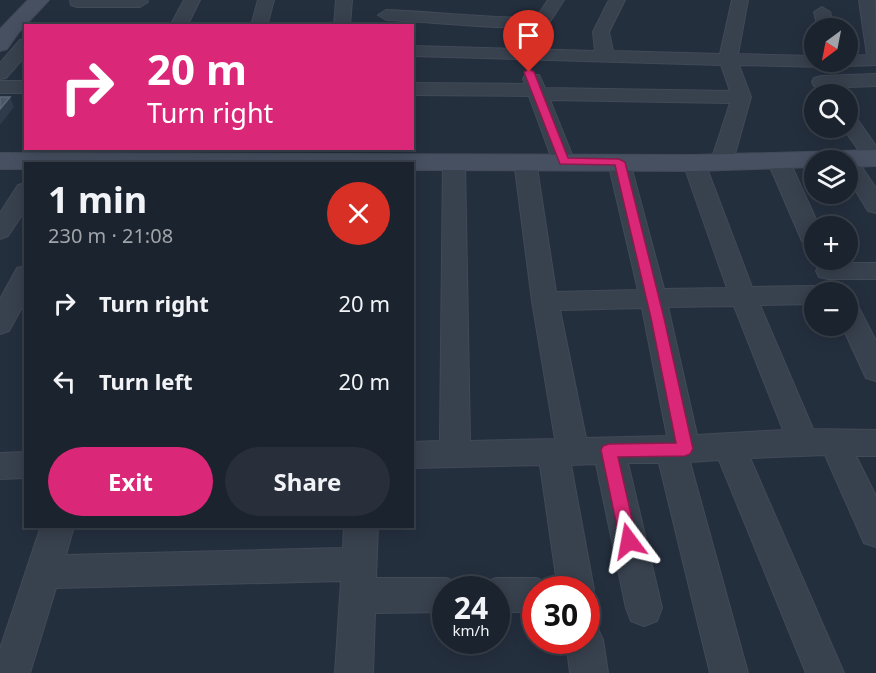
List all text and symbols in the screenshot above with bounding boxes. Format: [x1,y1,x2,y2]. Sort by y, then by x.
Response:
pin [503,10,554,72]
north arrow [804,18,858,72]
map controls [804,18,858,336]
icon: arrive [512,19,545,52]
text: 20 m [147,40,247,97]
icon: right [48,48,126,126]
button: search [804,84,858,138]
text: Turn right [147,94,273,131]
button: layers [804,150,858,204]
text: 1 min [48,175,147,224]
button: close [327,182,390,245]
button: + [804,216,858,270]
text: 230 m · 21:08 [48,222,173,249]
button: − [804,282,858,336]
icon: right [48,287,81,320]
text: Turn right [99,288,209,318]
text: 20 m [339,288,390,318]
icon: left [48,365,81,398]
text: Turn left [99,366,193,396]
text: 20 m [339,366,390,396]
button: Exit [48,447,213,516]
button: Share [225,447,390,516]
position arrow [597,509,661,573]
speed limit sign: 30 [522,576,600,654]
text: 24 [454,587,488,628]
text: km/h [453,620,489,640]

